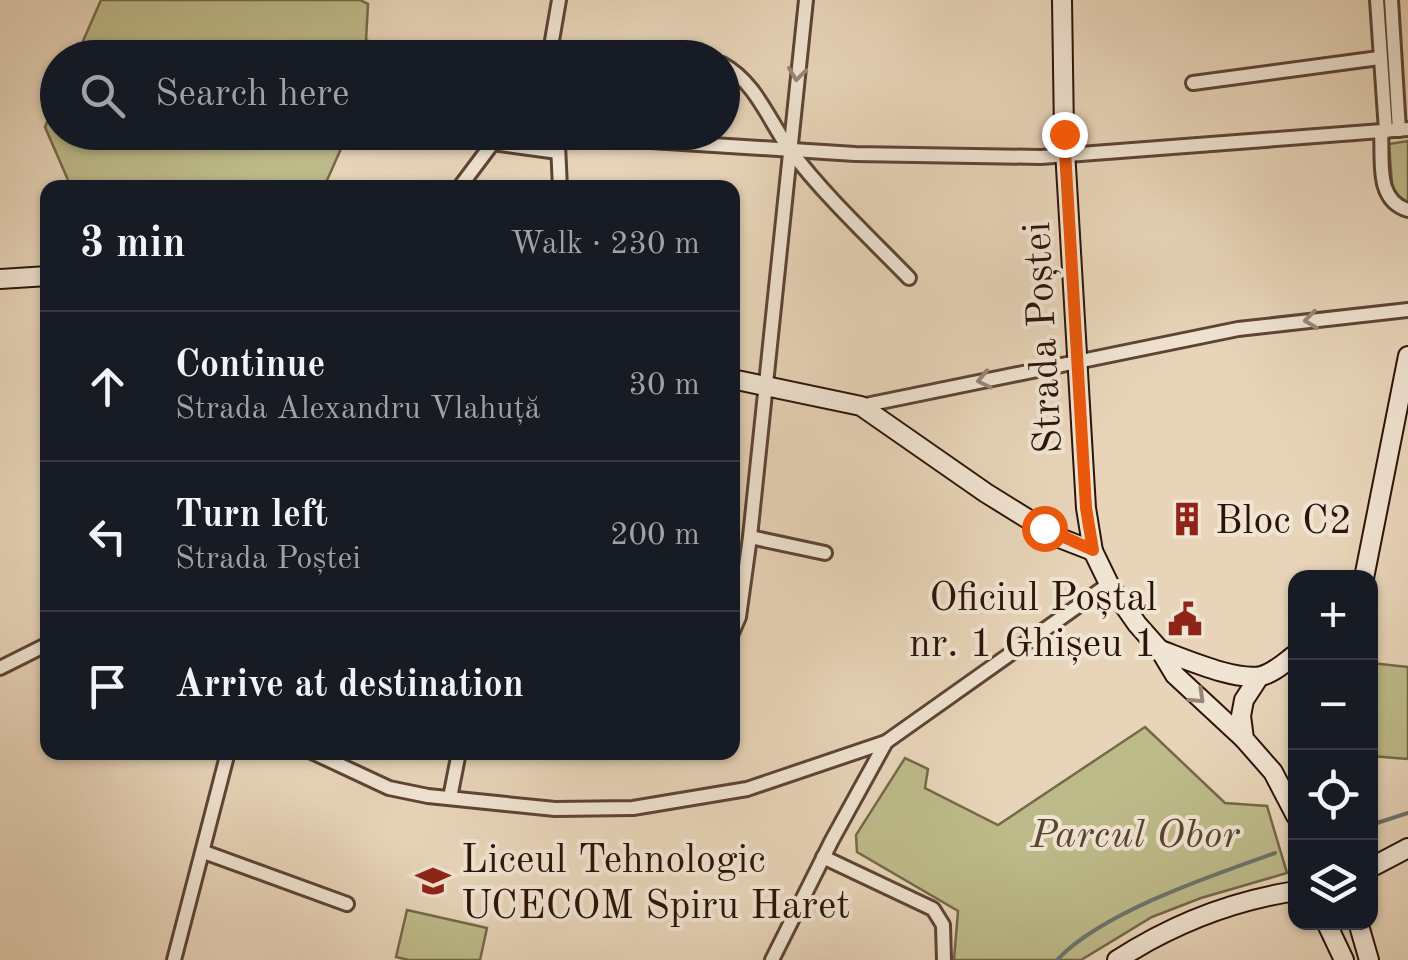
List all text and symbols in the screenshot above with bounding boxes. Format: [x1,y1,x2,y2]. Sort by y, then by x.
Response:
search box [40,40,740,150]
one-way arrow [787,66,808,82]
icon: search [75,68,130,123]
text: Search here [155,76,350,114]
route end [1042,112,1088,158]
street label: Strada Poștei [1019,221,1071,455]
text: 3 min [80,224,186,266]
text: Walk · 230 m [510,229,700,261]
one-way arrow [1303,309,1319,330]
text: Continue [175,347,325,385]
icon: ahead [80,359,135,414]
one-way arrow [976,368,993,389]
text: 30 m [629,370,700,402]
text: Strada Alexandru Vlahuță [175,394,541,426]
text: Turn left [175,497,328,535]
building icon: Bloc C2 [1168,500,1206,538]
place label: Bloc C2 [1215,503,1352,543]
route start [1022,506,1068,552]
icon: left [80,509,135,564]
text: 200 m [610,520,700,552]
text: Strada Poștei [175,544,361,576]
map controls [1288,570,1378,930]
button: + [1288,570,1378,660]
place label: Oficiul Poștal nr. 1 Ghișeu 1 [909,580,1157,666]
public building icon: Oficiul Poștal nr. 1 Ghișeu 1 [1166,600,1204,638]
icon: arrive [80,659,135,714]
button: − [1288,660,1378,750]
text: Arrive at destination [175,667,524,705]
one-way arrow [1186,685,1205,703]
button: locate [1288,750,1378,840]
park label: Parcul Obor [1030,817,1240,857]
button: layers [1288,840,1378,930]
place label: Liceul Tehnologic UCECOM Spiru Haret [461,842,850,928]
school or university icon: Liceul Tehnologic UCECOM Spiru Haret [414,862,452,900]

